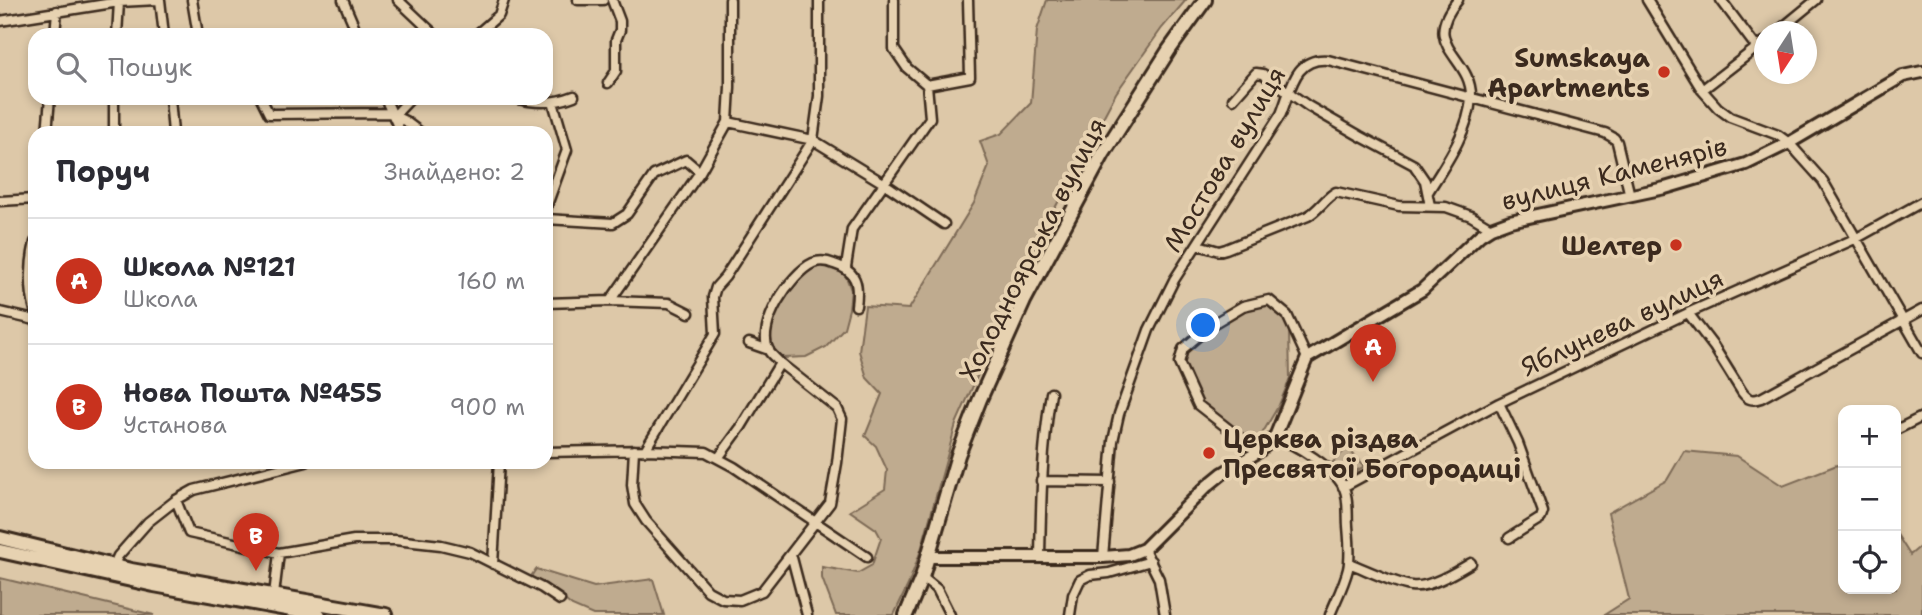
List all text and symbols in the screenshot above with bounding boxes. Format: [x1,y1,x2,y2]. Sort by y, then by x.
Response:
north arrow [1754,21,1817,84]
search box [28,28,553,105]
place label: Sumskaya Apartments [1487,40,1650,105]
icon: search [52,48,90,86]
text: Пошук [108,49,192,84]
street label: Мостова вулиця [1155,60,1293,258]
marker: Sumskaya Apartments [1656,64,1672,80]
street label: Холодноярська вулиця [950,111,1114,387]
street label: вулиця Каменярів [1498,128,1730,218]
text: Поруч [56,151,150,192]
text: Знайдено: 2 [384,157,525,187]
place label: Шелтер [1561,228,1662,263]
marker: Шелтер [1668,237,1684,253]
text: Школа №121 [123,249,296,284]
street label: Яблунева вулиця [1515,260,1729,384]
text: A [70,266,88,296]
text: 160 m [457,266,525,296]
text: Школа [123,284,198,314]
your location [1186,308,1220,342]
pin: A [1350,324,1396,382]
text: Нова Пошта №455 [123,375,382,410]
text: B [72,392,86,422]
text: 900 m [450,392,525,422]
map controls [1838,405,1901,594]
button: + [1838,405,1901,468]
text: Установа [123,410,227,440]
place label: Церква різдва Пресвятої Богородиці [1223,421,1521,486]
marker: Церква різдва Пресвятої Богородиці [1201,445,1217,461]
button: − [1838,468,1901,531]
pin: B [233,513,279,571]
button: locate [1838,531,1901,594]

